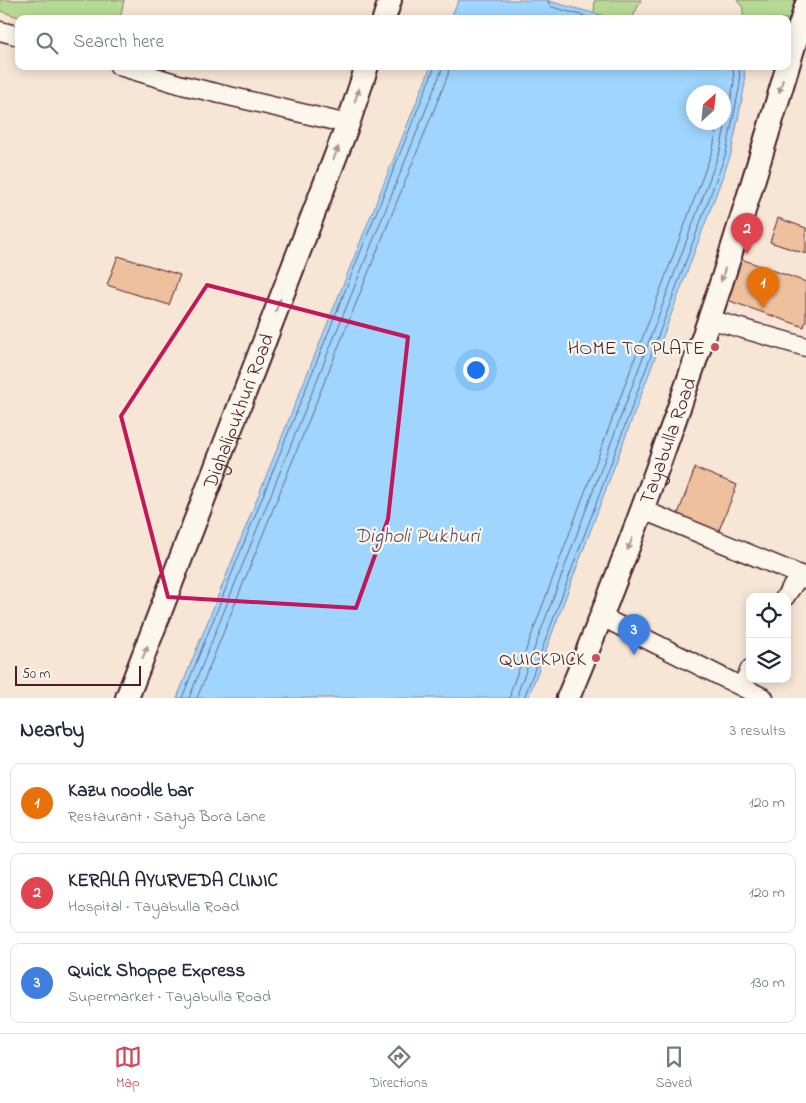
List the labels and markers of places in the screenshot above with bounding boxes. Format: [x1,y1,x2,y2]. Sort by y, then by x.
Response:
pin: 2 [731,213,763,254]
pin: 1 [747,267,779,308]
place label: HOME TO PLATE [568,335,705,364]
marker: HOME TO PLATE [709,341,721,353]
pin: 3 [618,614,650,655]
place label: QUICKPICK [499,646,586,675]
marker: QUICKPICK [590,652,602,664]

